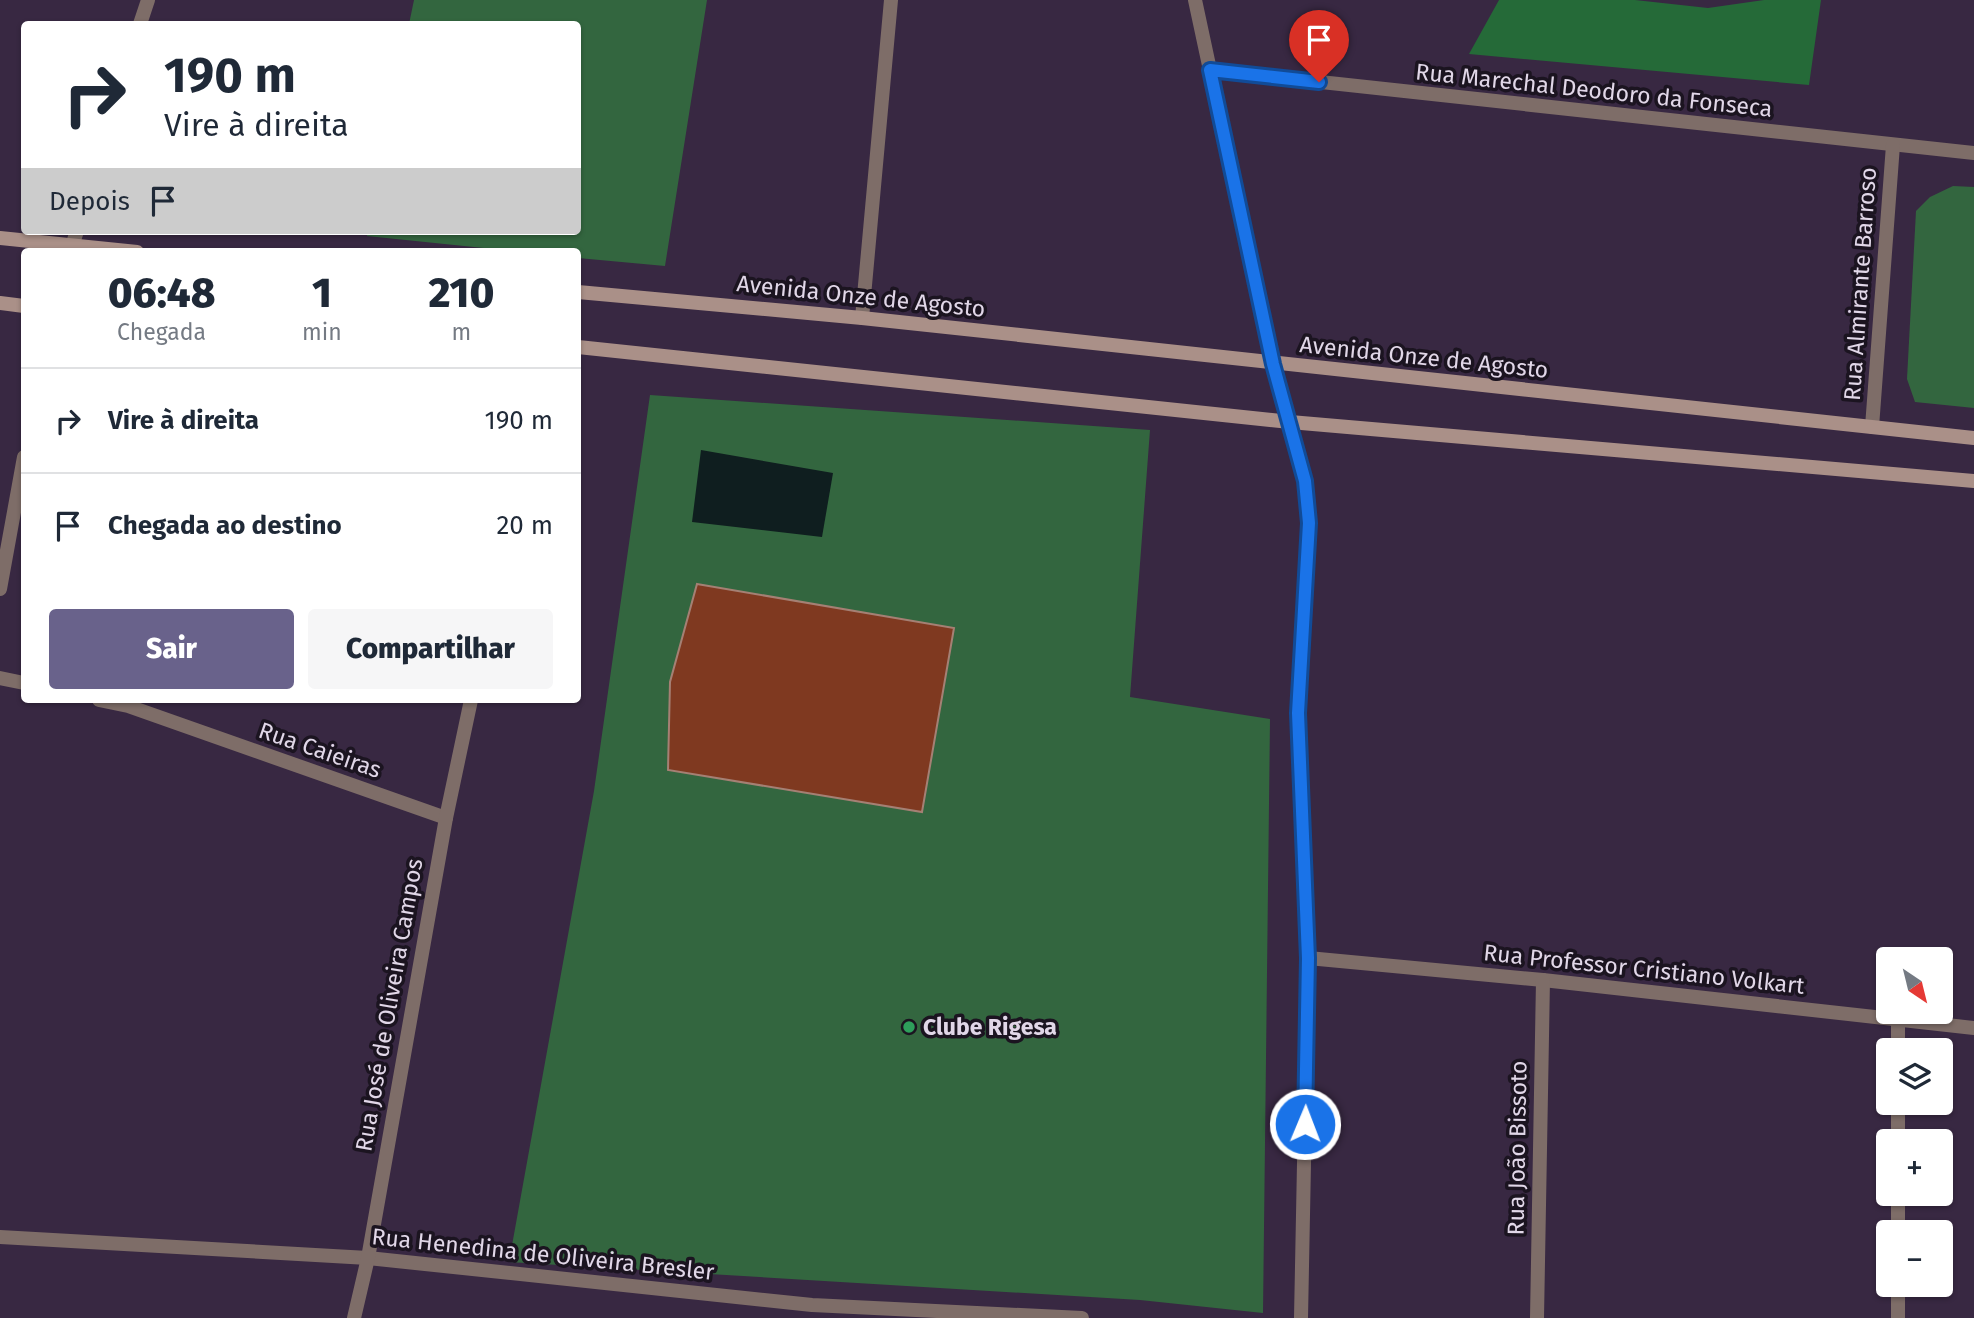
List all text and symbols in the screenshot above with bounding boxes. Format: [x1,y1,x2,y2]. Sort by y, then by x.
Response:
pin [1289,10,1349,82]
icon: arrive [1300,21,1338,59]
text: 190 m [164,46,296,105]
icon: right [49,49,140,140]
street label: Rua Marechal Deodoro da Fonseca [1414,57,1774,123]
text: Vire à direita [164,106,349,144]
street label: Rua Almirante Barroso [1838,166,1882,402]
icon: arrive [144,182,182,220]
text: Depois [49,186,130,217]
text: 06:48 [108,268,215,318]
text: 1 [312,268,332,318]
text: 210 [428,268,494,318]
street label: Avenida Onze de Agosto [735,269,987,323]
text: Chegada [117,318,206,346]
text: min [302,318,342,346]
text: m [452,318,471,346]
street label: Avenida Onze de Agosto [1298,330,1550,384]
icon: right [49,402,87,440]
text: Vire à direita [108,405,259,436]
text: 190 m [484,405,553,436]
icon: arrive [49,507,87,545]
text: Chegada ao destino [108,510,342,541]
text: 20 m [496,510,553,541]
button: Sair [49,609,294,689]
button: Compartilhar [308,609,553,689]
street label: Rua Caieiras [255,716,385,784]
street label: Rua José de Oliveira Campos [349,856,429,1154]
street label: Rua Professor Cristiano Volkart [1482,938,1807,1000]
north arrow [1876,947,1953,1024]
map controls [1876,947,1953,1297]
place label: Clube Rigesa [923,1013,1057,1041]
marker: Clube Rigesa [901,1019,917,1035]
button: layers [1876,1038,1953,1115]
street label: Rua João Bissoto [1501,1060,1533,1236]
position arrow [1268,1087,1342,1161]
button: + [1876,1129,1953,1206]
button: − [1876,1220,1953,1297]
street label: Rua Henedina de Oliveira Bresler [370,1222,716,1286]

